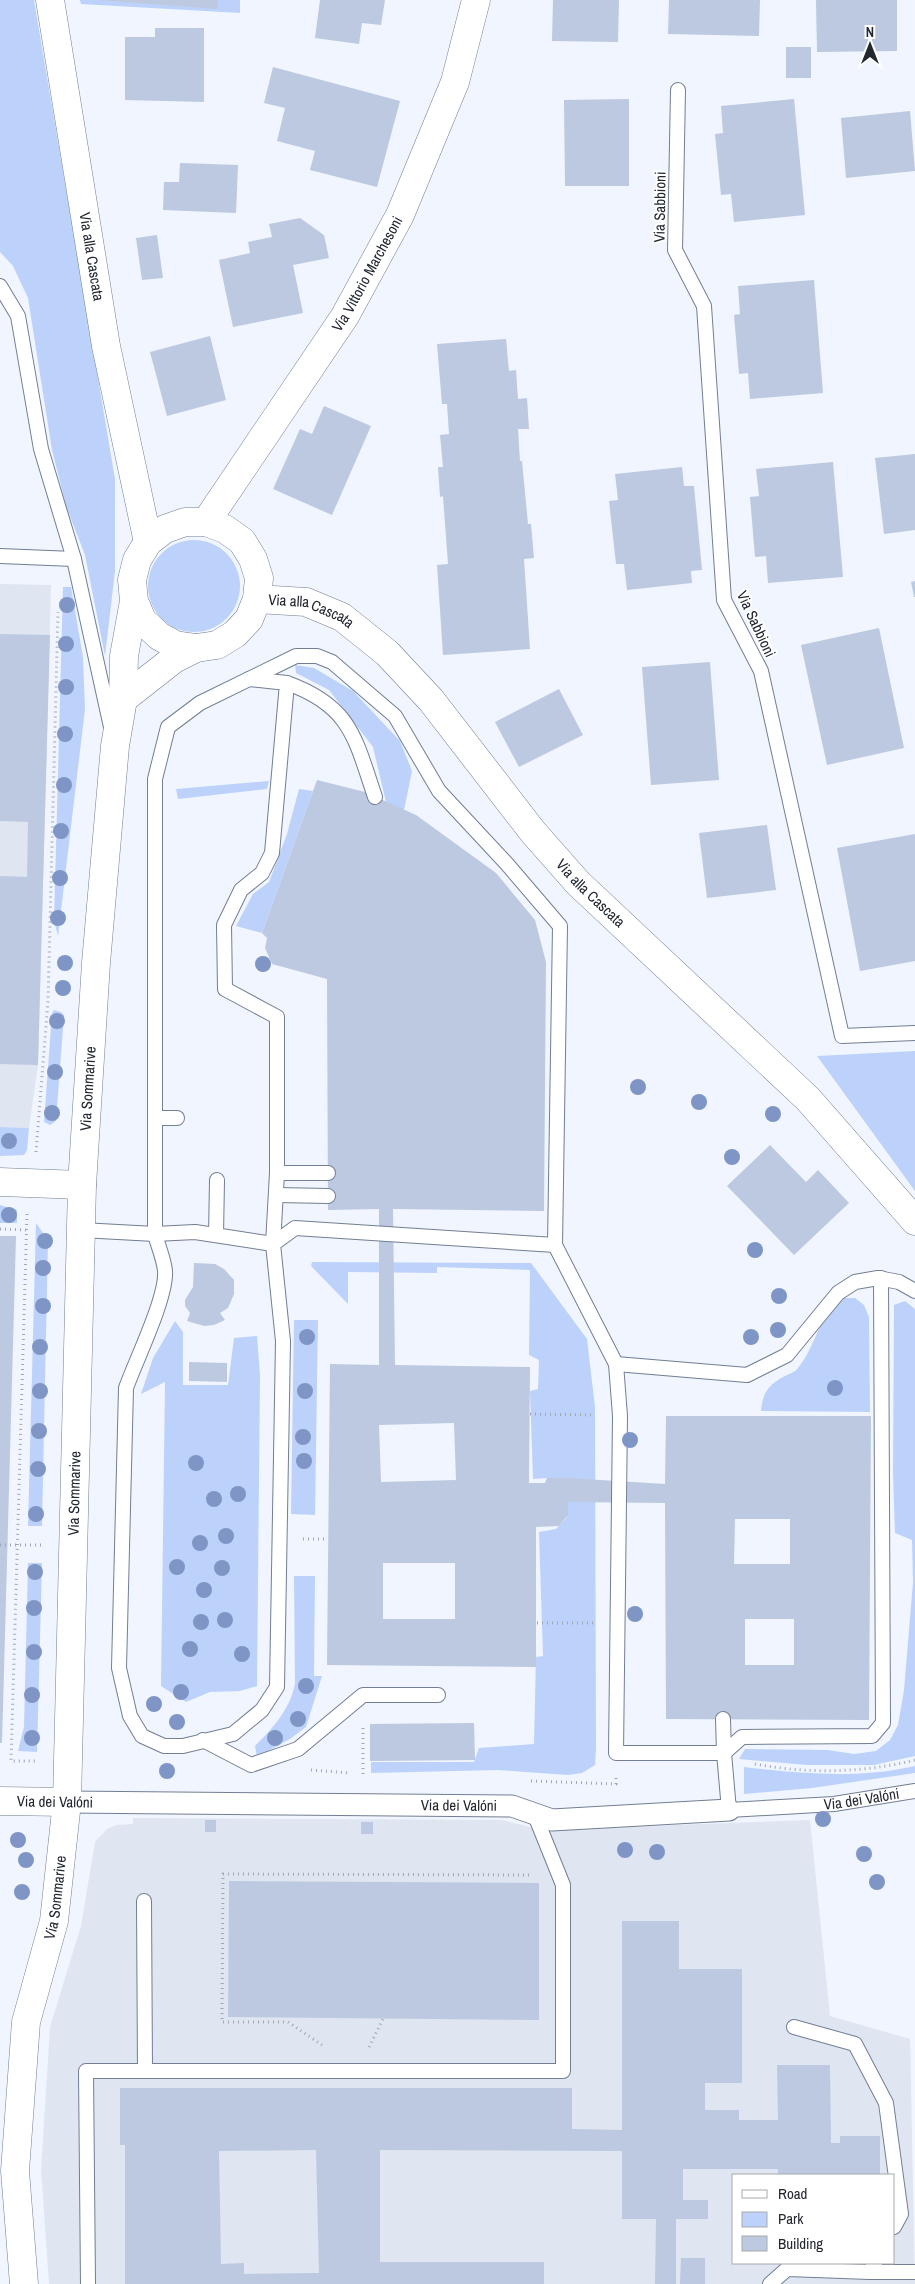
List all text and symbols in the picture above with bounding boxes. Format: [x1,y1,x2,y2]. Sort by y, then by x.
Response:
north arrow [845,20,895,70]
text: N [866,23,874,41]
street label: Via Sabbioni [648,171,671,243]
street label: Via alla Cascata [75,211,110,303]
street label: Via Vittorio Marchesoni [326,212,407,336]
street label: Via Sabbioni [732,587,781,660]
street label: Via alla Cascata [268,589,359,633]
street label: Via alla Cascata [552,854,630,932]
street label: Via Sommarive [74,1046,101,1132]
street label: Via Sommarive [62,1451,86,1536]
street label: Via dei Valóni [823,1783,901,1815]
street label: Via dei Valóni [17,1790,93,1813]
street label: Via dei Valóni [421,1794,497,1816]
street label: Via Sommarive [38,1854,71,1942]
legend [732,2174,895,2264]
text: Road [778,2183,807,2204]
text: Park [778,2208,804,2229]
text: Building [778,2233,823,2254]

